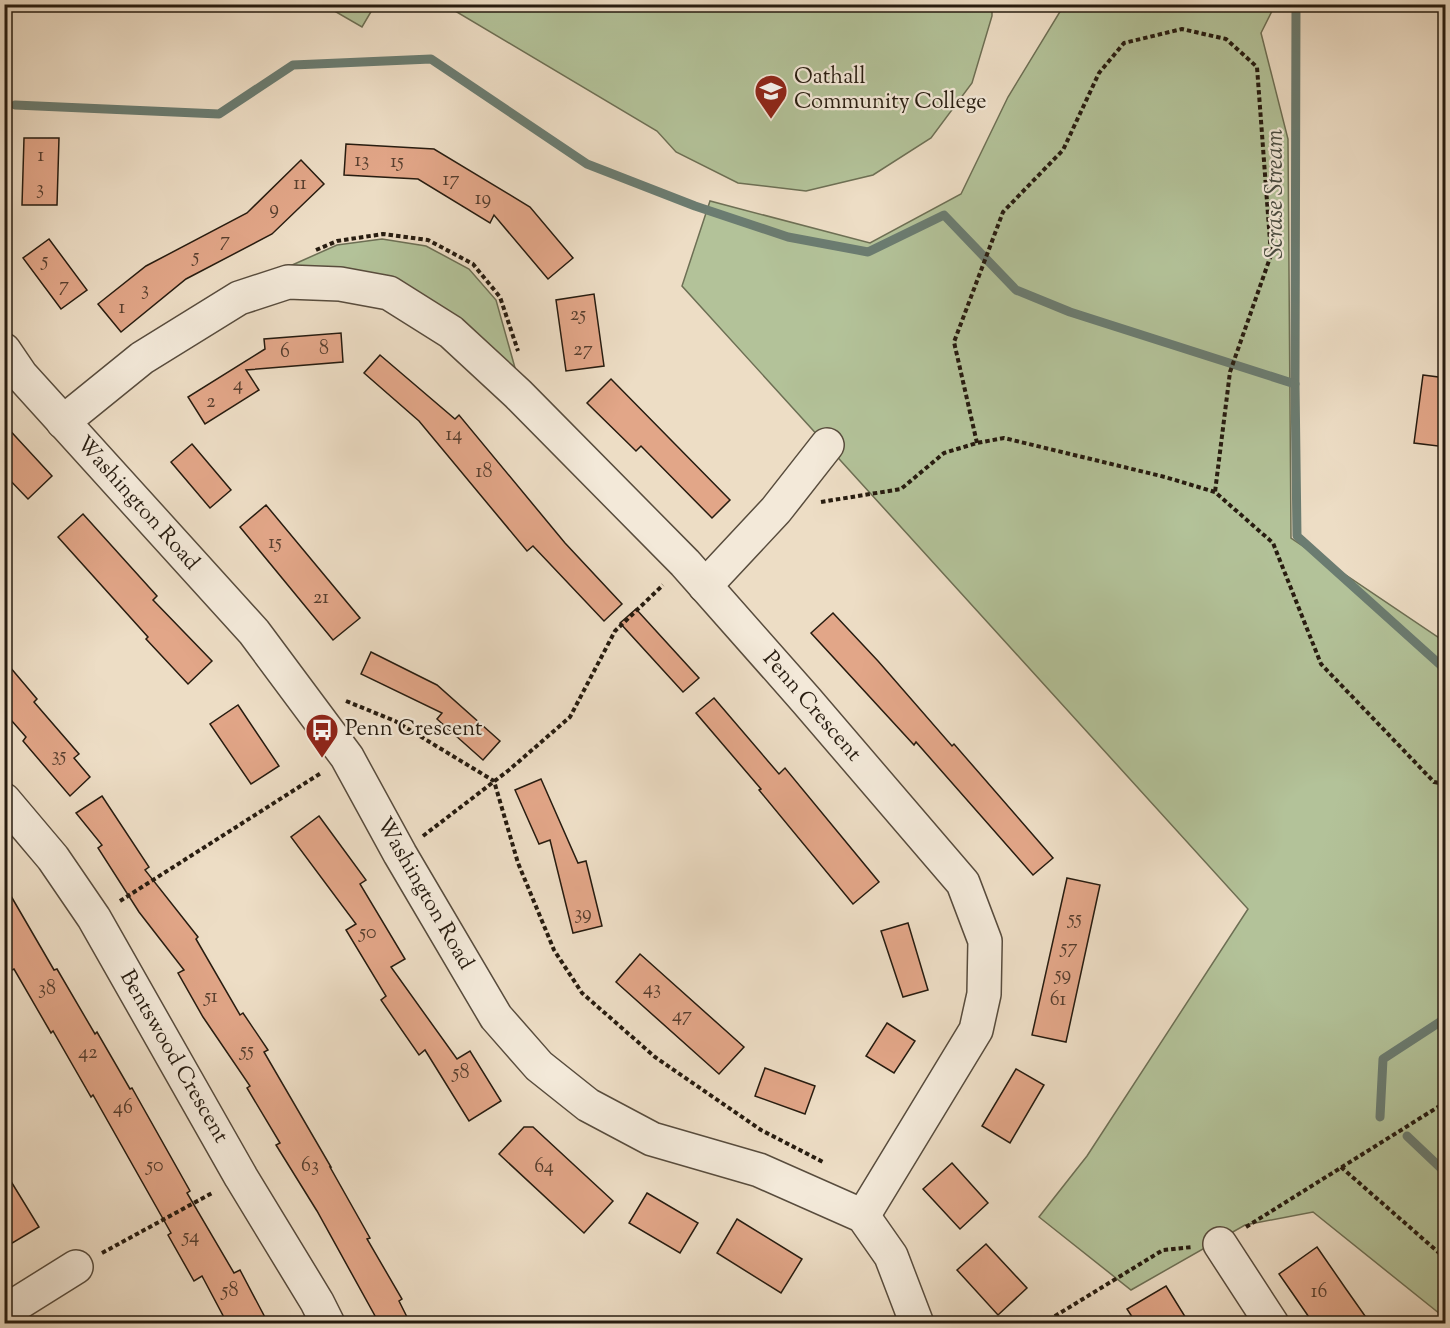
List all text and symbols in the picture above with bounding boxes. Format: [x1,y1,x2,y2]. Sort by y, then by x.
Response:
place label: Oathall Community College [794,62,987,119]
school or university icon: Oathall Community College [753,73,789,120]
water label: Scrase Stream [1259,129,1293,259]
house number: 1 [38,142,45,171]
house number: 13 [355,147,369,176]
house number: 15 [390,148,404,177]
house number: 17 [443,166,459,195]
house number: 11 [293,170,307,199]
house number: 3 [36,175,44,204]
house number: 19 [475,185,491,214]
house number: 9 [269,195,279,224]
house number: 7 [220,227,230,256]
house number: 5 [192,243,200,272]
house number: 5 [41,247,49,276]
house number: 7 [59,272,69,301]
house number: 3 [141,276,149,305]
house number: 1 [119,294,126,323]
house number: 25 [570,301,586,330]
house number: 8 [319,335,329,364]
house number: 27 [573,336,593,365]
house number: 6 [280,338,290,367]
house number: 4 [233,371,243,400]
house number: 2 [206,388,216,417]
house number: 14 [446,421,462,450]
street label: Washington Road [68,430,206,578]
house number: 18 [476,458,492,487]
house number: 15 [268,529,282,558]
house number: 21 [313,584,329,613]
street label: Penn Crescent [754,645,868,770]
bus stop icon: Penn Crescent [304,712,340,759]
place label: Penn Crescent [345,714,483,746]
house number: 35 [52,742,67,771]
street label: Washington Road [367,812,481,976]
house number: 39 [574,900,592,929]
house number: 55 [1067,905,1082,934]
house number: 50 [358,919,377,948]
house number: 57 [1060,934,1077,963]
house number: 59 [1054,961,1071,990]
street label: Bentswood Crescent [110,964,236,1150]
house number: 38 [38,975,56,1004]
house number: 43 [643,975,661,1004]
house number: 51 [203,983,218,1012]
house number: 61 [1050,986,1066,1015]
house number: 47 [672,1002,692,1031]
house number: 55 [239,1037,254,1066]
house number: 42 [78,1039,98,1068]
house number: 58 [452,1059,469,1088]
house number: 46 [113,1094,133,1123]
house number: 50 [145,1152,164,1181]
house number: 63 [301,1152,319,1181]
house number: 64 [534,1153,554,1182]
house number: 54 [182,1223,199,1252]
house number: 58 [221,1277,238,1306]
house number: 16 [1311,1278,1327,1307]

